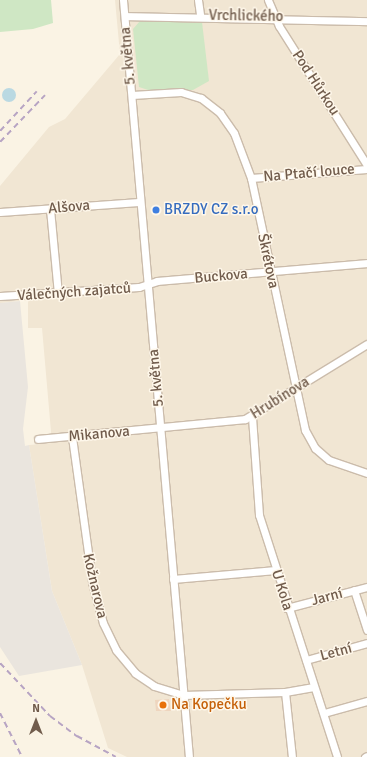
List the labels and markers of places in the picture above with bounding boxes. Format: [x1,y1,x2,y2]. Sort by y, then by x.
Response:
place label: BRZDY CZ s.r.o [164,201,258,219]
marker: BRZDY CZ s.r.o [151,205,161,215]
place label: Na Kopečku [171,696,247,714]
marker: Na Kopečku [158,700,168,710]

